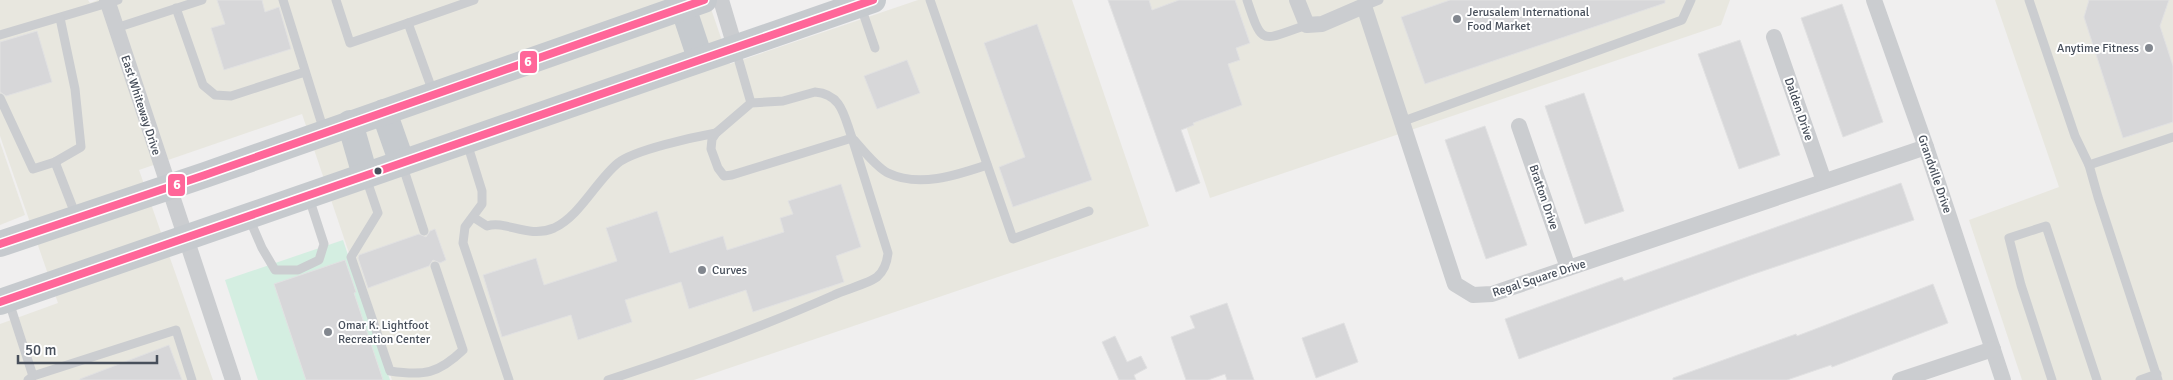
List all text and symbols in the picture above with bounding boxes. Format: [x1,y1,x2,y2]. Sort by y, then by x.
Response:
place label: Jerusalem International Food Market [1467,5,1590,34]
marker: Jerusalem International Food Market [1451,13,1463,25]
place label: Anytime Fitness [2057,41,2139,56]
marker: Anytime Fitness [2143,42,2155,54]
line badge: 6 [519,50,538,74]
street label: East Whiteway Drive [117,53,164,157]
text: 6 [524,53,532,70]
street label: Dalden Drive [1781,76,1816,143]
street label: Grandville Drive [1914,133,1955,215]
street label: Bratton Drive [1525,163,1562,232]
unlabelled marker [373,166,383,176]
line badge: 6 [167,173,186,197]
text: 6 [173,176,181,193]
street label: Regal Square Drive [1491,256,1588,301]
place label: Curves [712,263,747,278]
marker: Curves [696,264,708,276]
place label: Omar K. Lightfoot Recreation Center [338,318,431,347]
marker: Omar K. Lightfoot Recreation Center [322,326,334,338]
scale bar [18,332,156,364]
text: 50 m [25,341,56,359]

